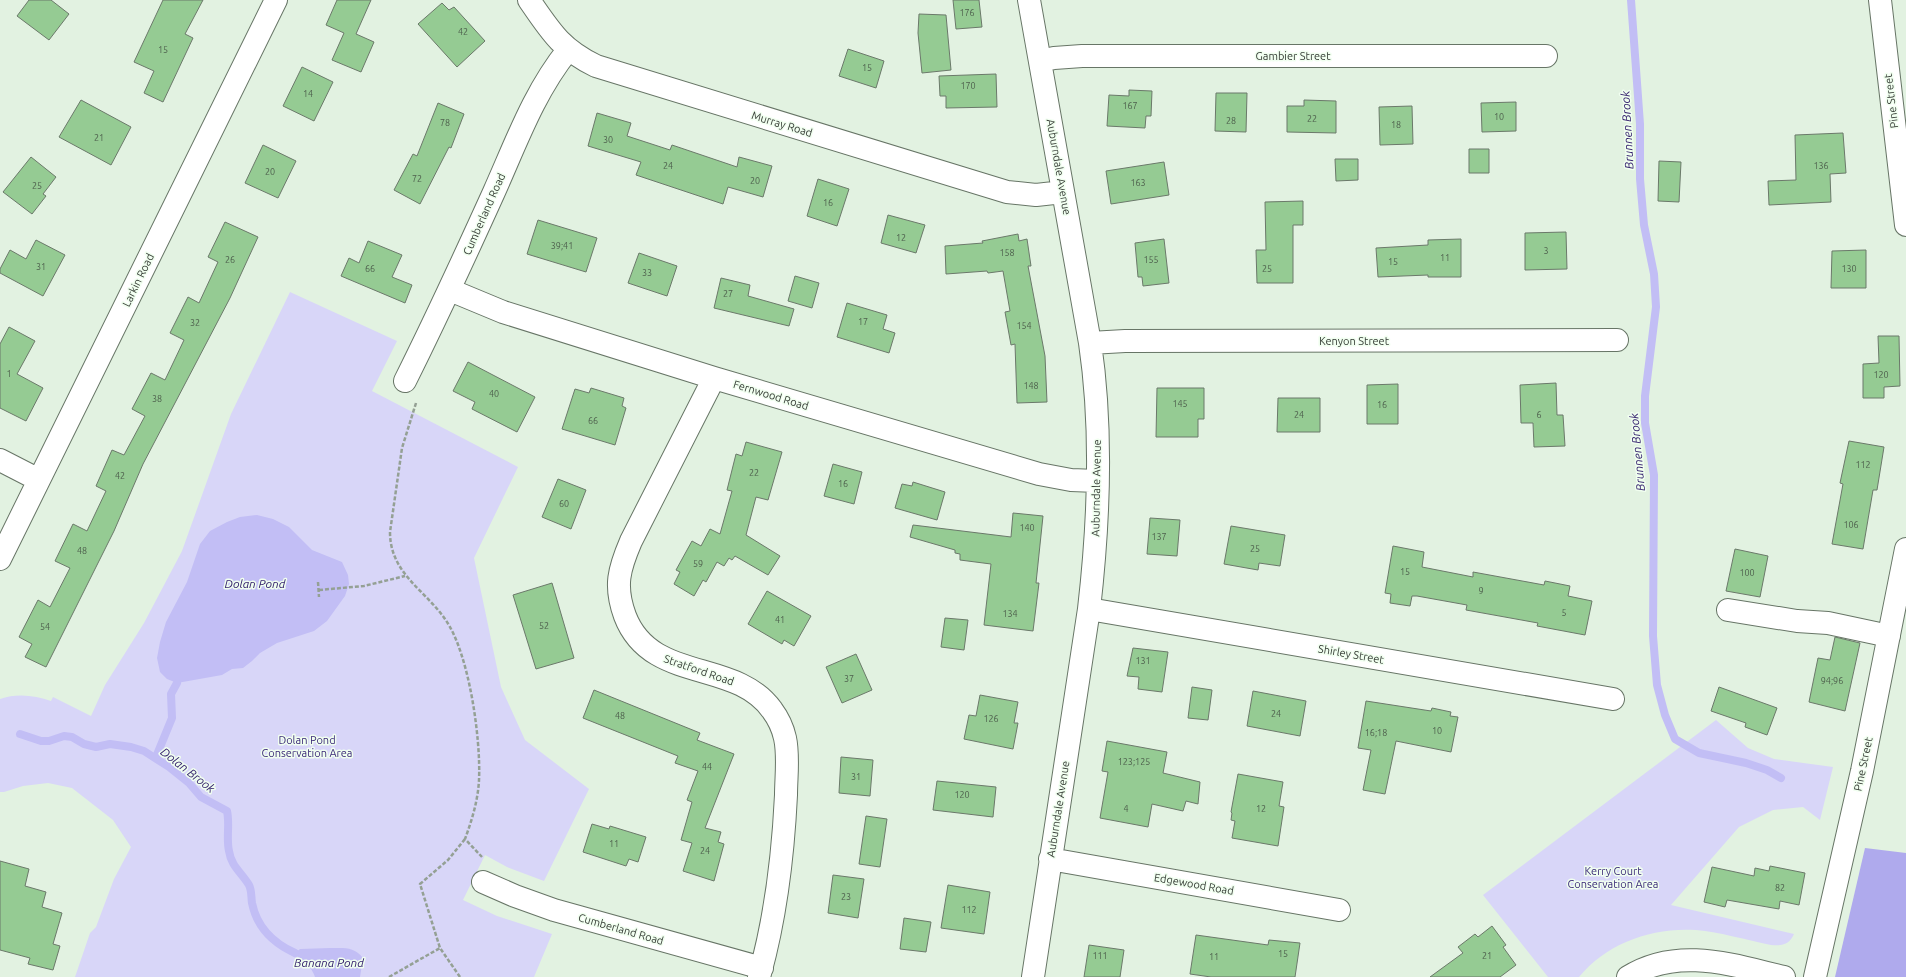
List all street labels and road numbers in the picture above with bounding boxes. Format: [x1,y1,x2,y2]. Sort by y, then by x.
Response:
street label: Gambier Street [1255,50,1331,62]
street label: Pine Street [1882,72,1900,129]
street label: Murray Road [750,109,814,139]
street label: Auburndale Avenue [1045,118,1073,216]
street label: Cumberland Road [461,171,507,257]
street label: Larkin Road [120,251,156,309]
street label: Kenyon Street [1319,335,1390,347]
street label: Fernwood Road [732,378,810,412]
street label: Auburndale Avenue [1089,439,1103,537]
street label: Shirley Street [1317,642,1385,666]
street label: Stratford Road [662,652,736,688]
street label: Pine Street [1851,735,1875,792]
street label: Auburndale Avenue [1044,760,1072,858]
street label: Edgewood Road [1153,871,1235,897]
street label: Cumberland Road [577,911,665,947]

